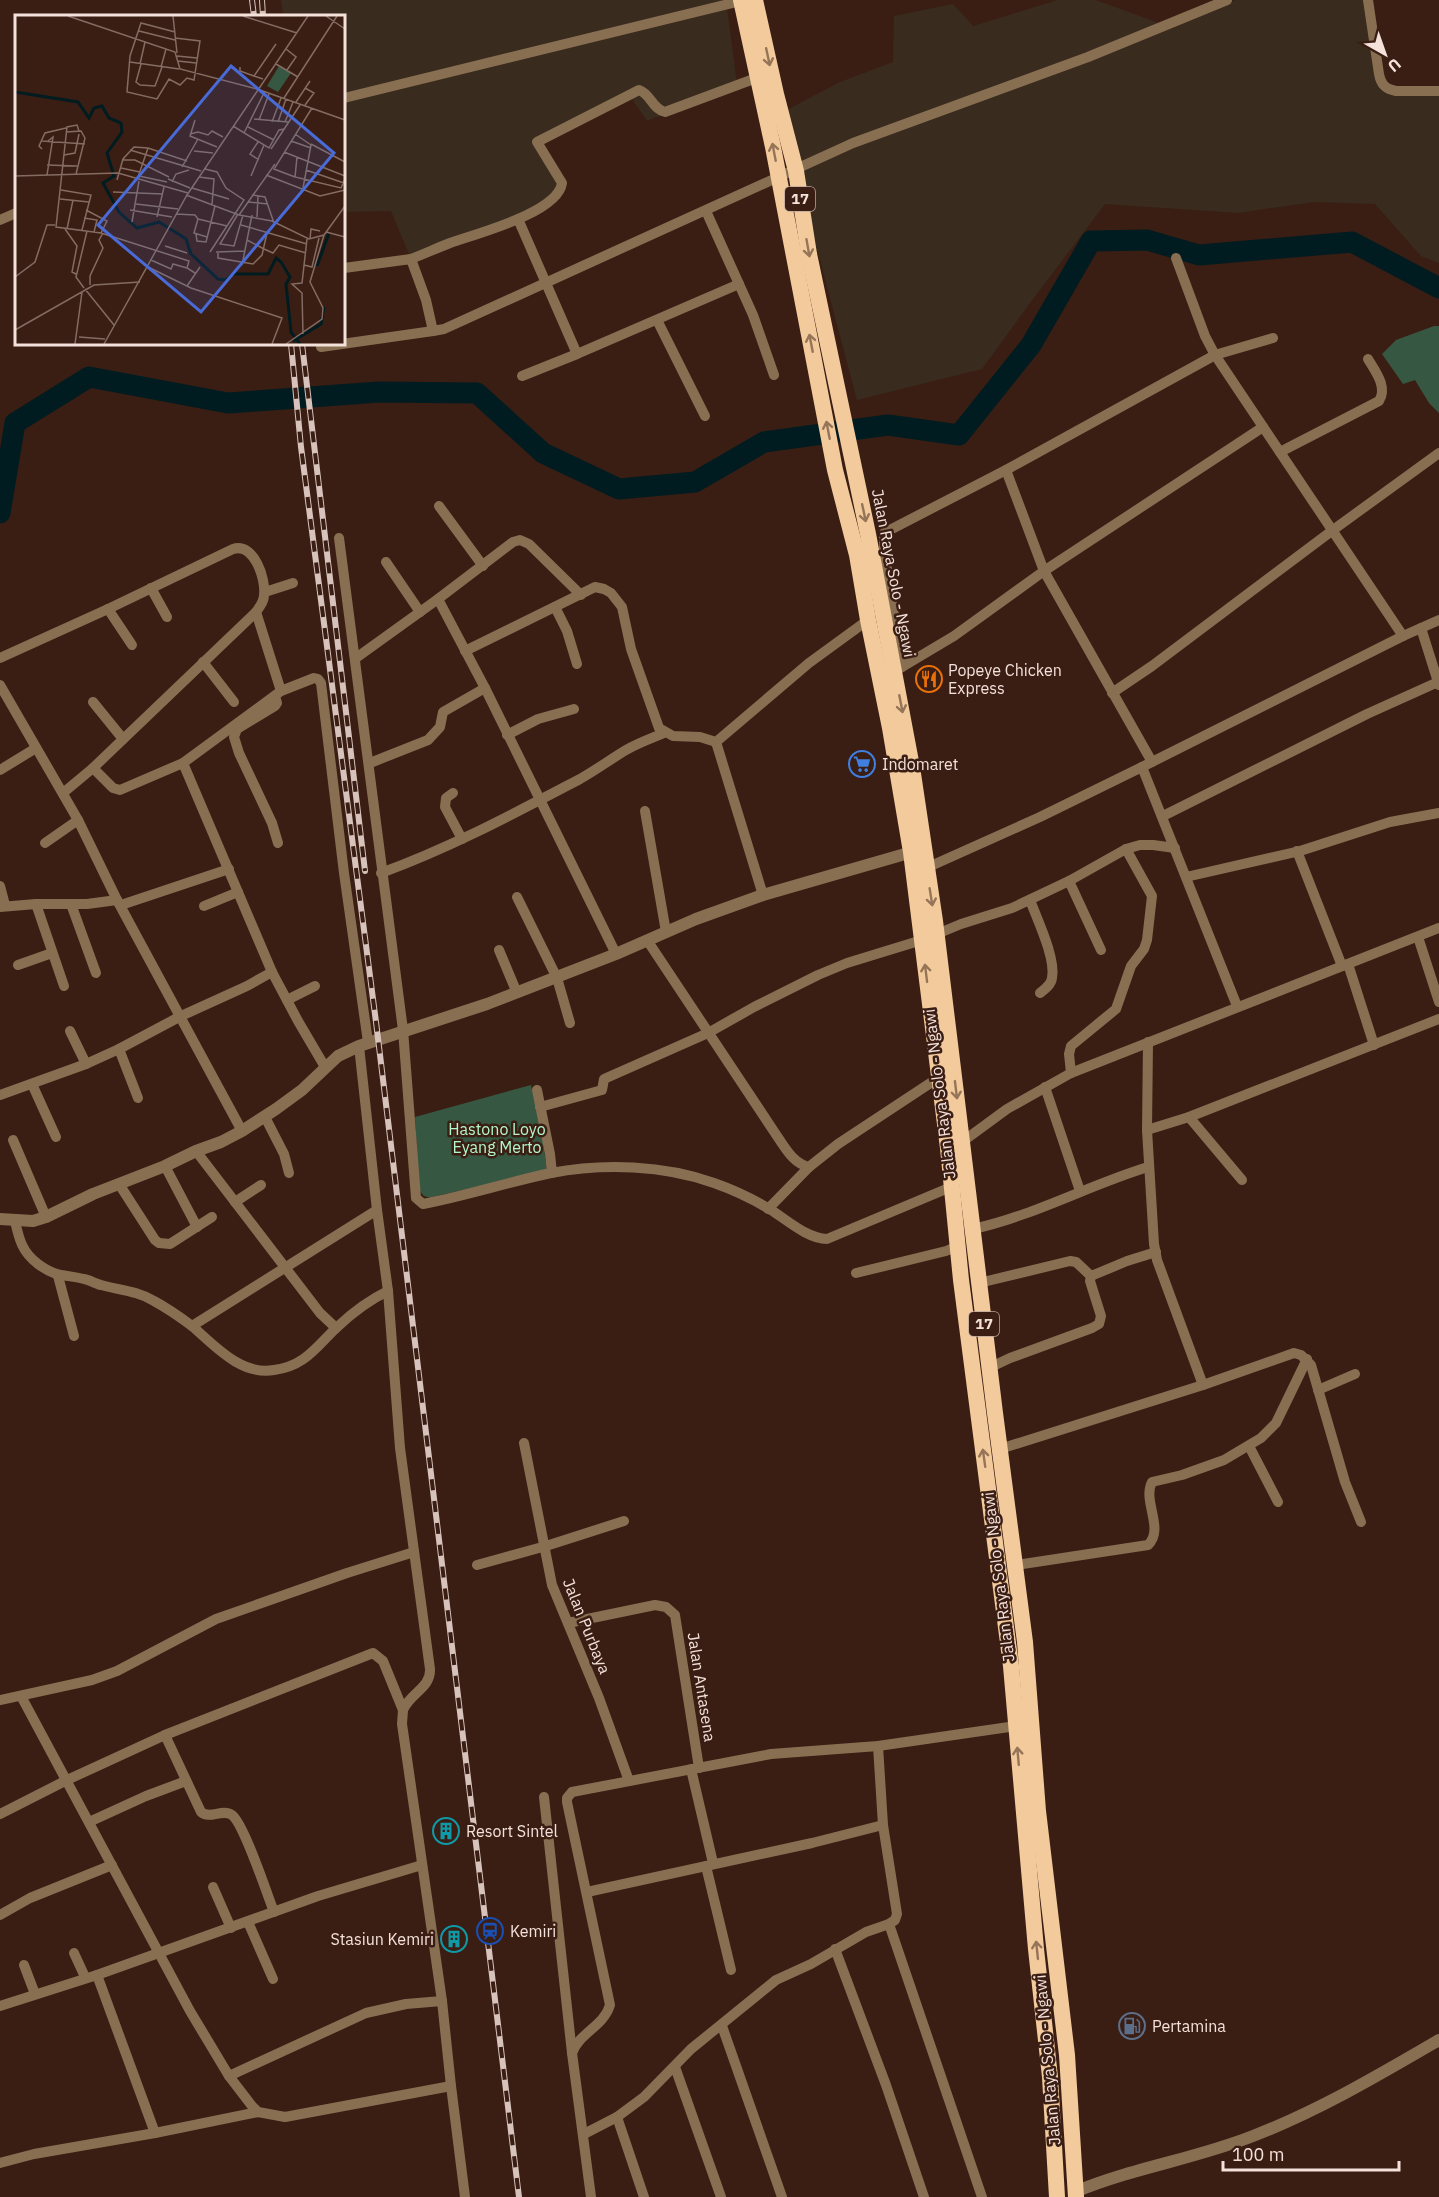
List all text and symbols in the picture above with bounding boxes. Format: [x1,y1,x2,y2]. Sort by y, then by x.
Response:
inset map [15,15,345,345]
north arrow [1355,24,1415,84]
one-way arrow [763,47,774,66]
text: U [1384,54,1405,77]
one-way arrow [768,142,779,162]
road number: 17 [785,187,815,211]
one-way arrow [803,237,814,257]
one-way arrow [805,334,816,353]
one-way arrow [822,421,833,441]
street label: Jalan Raya Solo - Ngawi [868,487,920,659]
one-way arrow [859,502,870,522]
place label: Popeye Chicken Express [948,660,1062,698]
restaurant icon: Popeye Chicken Express [914,664,944,694]
one-way arrow [896,694,907,713]
supermarket icon: Indomaret [847,749,877,779]
place label: Indomaret [882,754,958,774]
one-way arrow [926,886,937,906]
one-way arrow [921,963,932,983]
street label: Jalan Raya Solo - Ngawi [919,1008,959,1180]
one-way arrow [951,1080,962,1100]
park label: Hastono Loyo Eyang Merto [448,1119,546,1157]
road number: 17 [969,1312,999,1336]
one-way arrow [979,1449,990,1469]
street label: Jalan Raya Solo - Ngawi [978,1491,1018,1663]
street label: Jalan Purbaya [559,1575,615,1677]
street label: Jalan Antasena [684,1631,721,1743]
one-way arrow [1012,1747,1023,1767]
building icon: Resort Sintel [431,1816,461,1846]
place label: Resort Sintel [466,1821,558,1841]
station icon: Kemiri [475,1916,505,1946]
place label: Kemiri [510,1921,556,1941]
building icon: Stasiun Kemiri [439,1924,469,1954]
place label: Stasiun Kemiri [330,1929,434,1949]
one-way arrow [1031,1941,1042,1961]
street label: Jalan Raya Solo - Ngawi [1030,1974,1064,2146]
fuel station icon: Pertamina [1117,2011,1147,2041]
place label: Pertamina [1152,2016,1226,2036]
scale bar [1223,2134,1398,2172]
text: 100 m [1232,2143,1284,2166]

